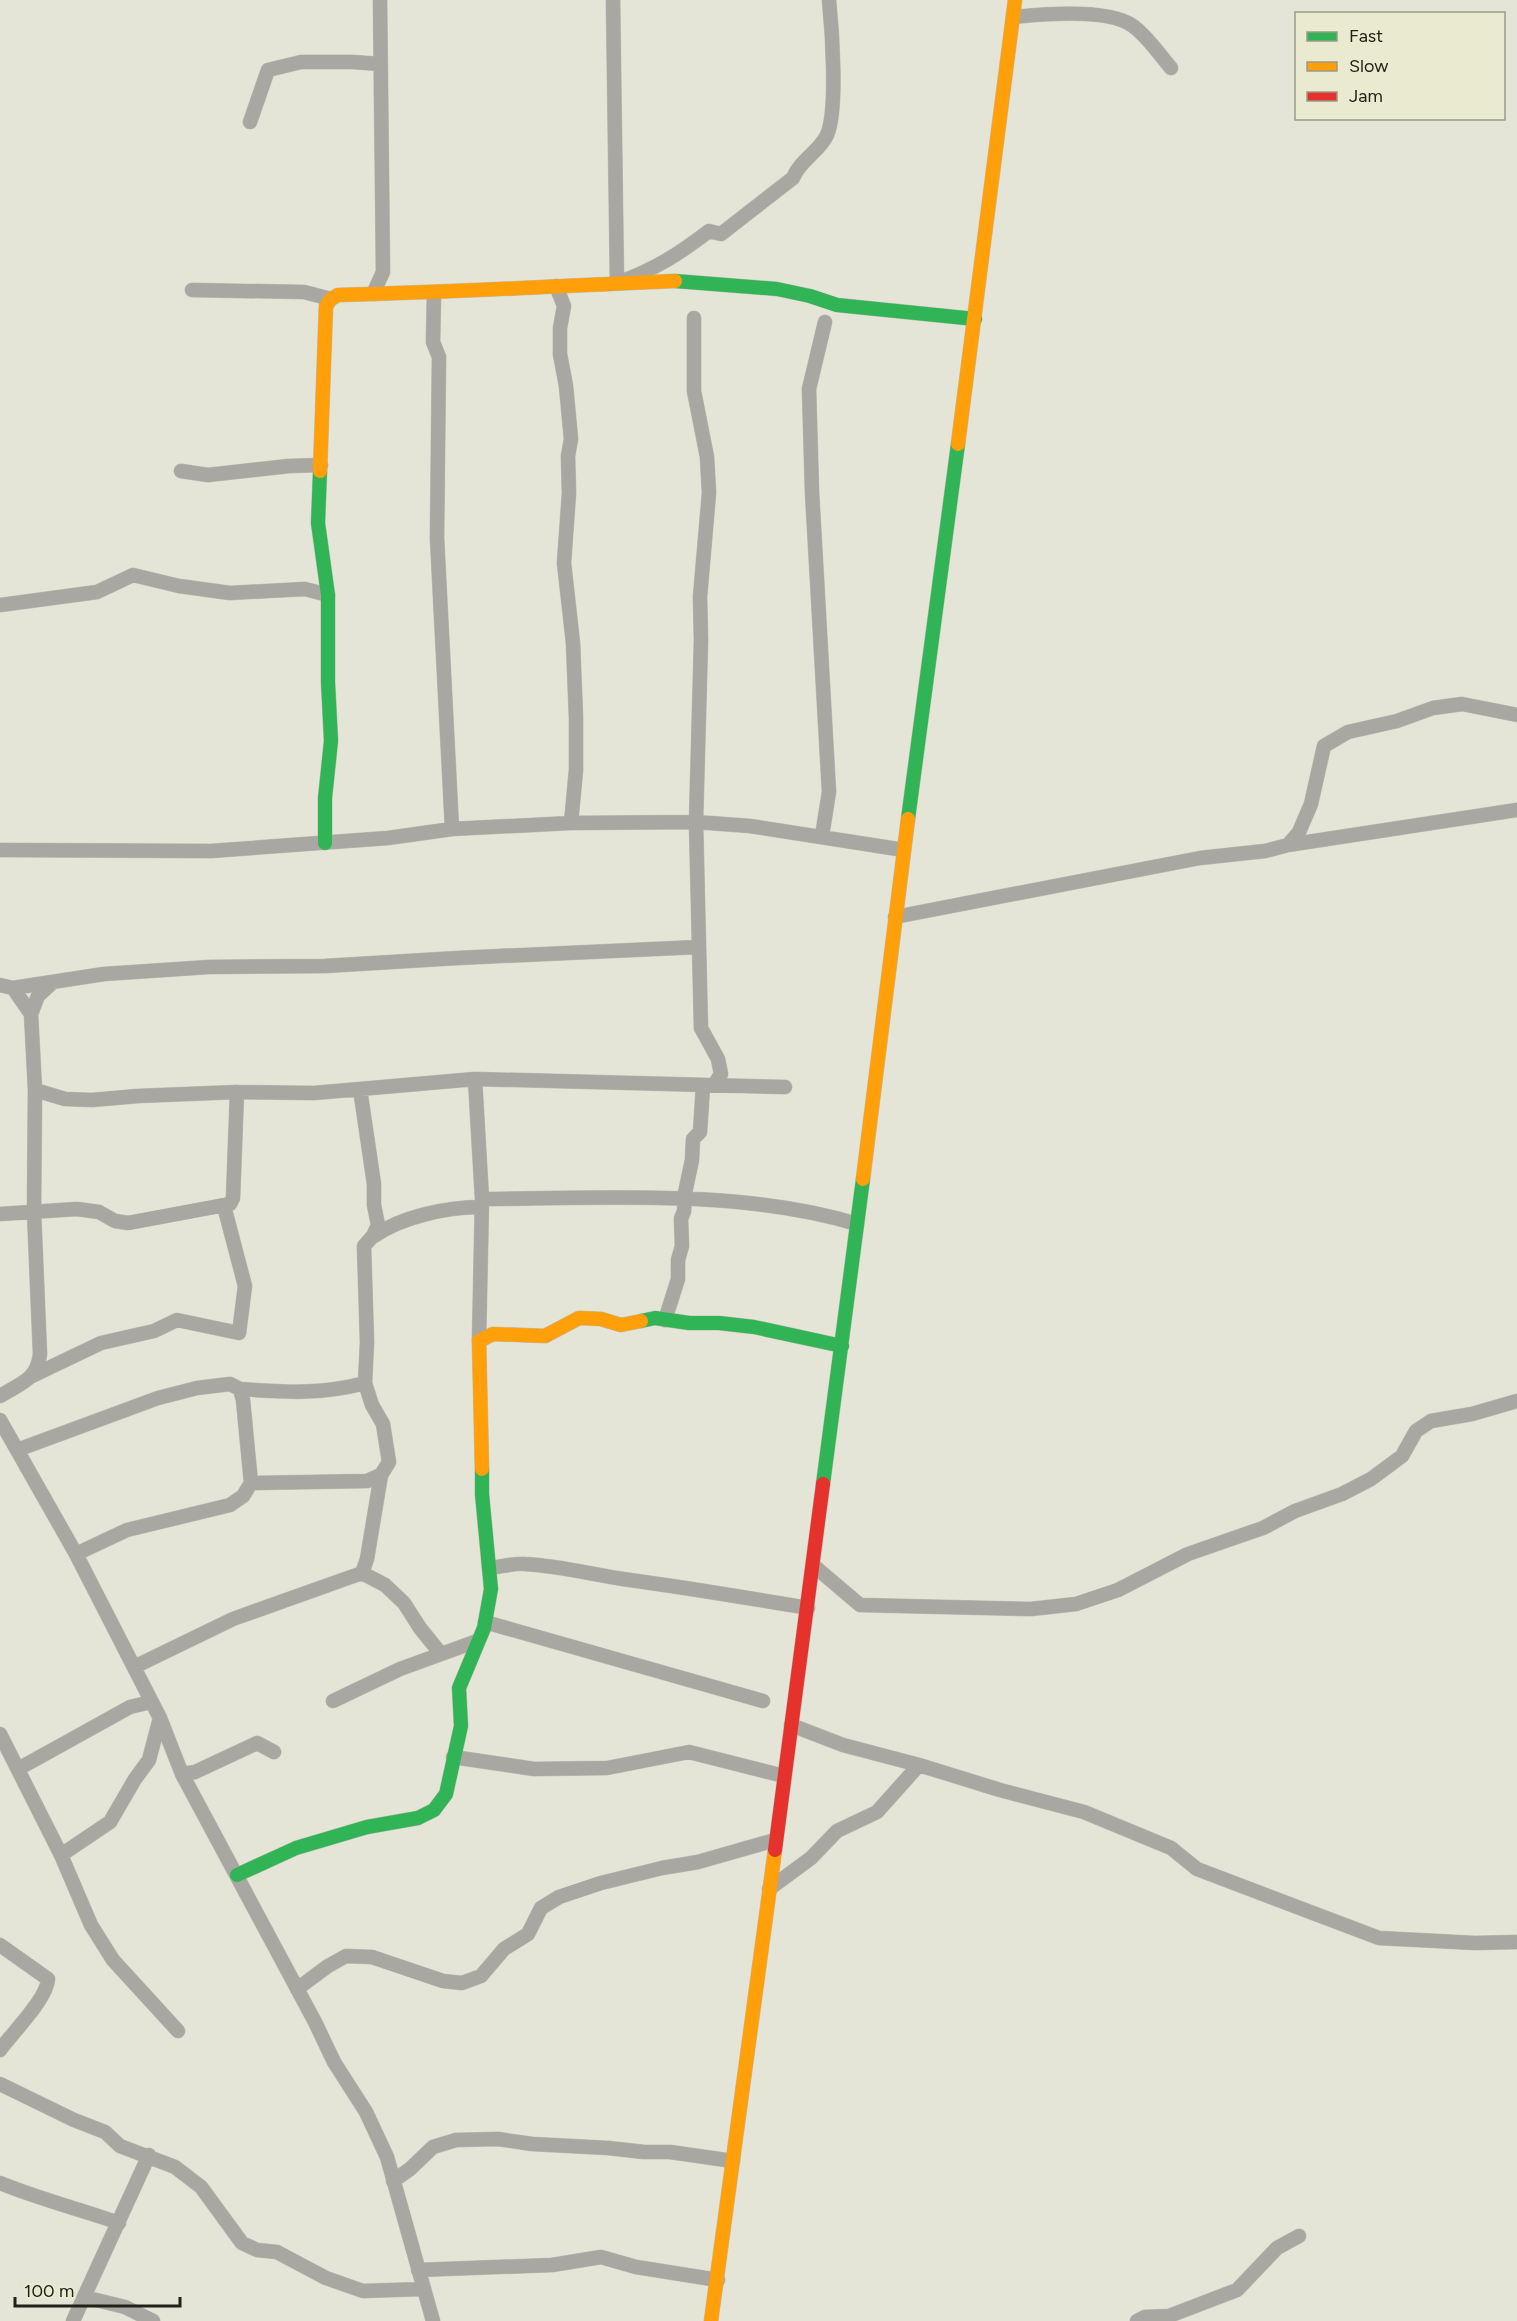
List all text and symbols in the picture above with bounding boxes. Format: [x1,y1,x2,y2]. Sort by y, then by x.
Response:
legend [1295,12,1505,120]
text: Fast [1349,25,1383,47]
text: Slow [1349,55,1388,77]
text: Jam [1349,85,1383,107]
scale bar [15,2270,180,2308]
text: 100 m [24,2280,74,2302]

